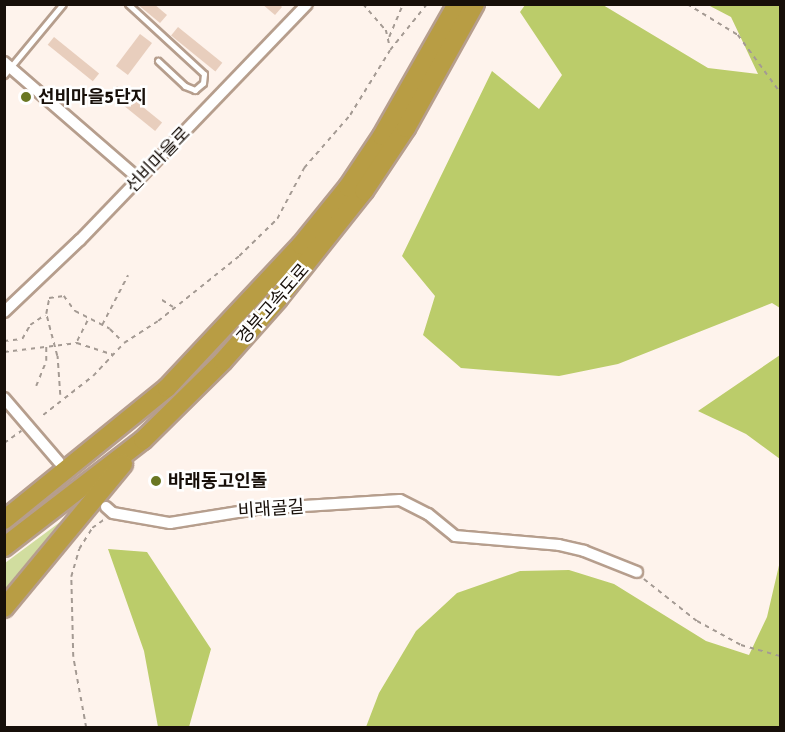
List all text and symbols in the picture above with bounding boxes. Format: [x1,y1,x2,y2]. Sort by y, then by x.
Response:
place label: 선비마을5단지 [38,86,147,108]
marker: 선비마을5단지 [19,90,33,104]
street label: 선비마을로 [121,123,195,197]
street label: 경부고속도로 [232,259,314,349]
place label: 바래동고인돌 [168,470,267,492]
marker: 바래동고인돌 [149,474,163,488]
street label: 비래골길 [237,496,305,522]

